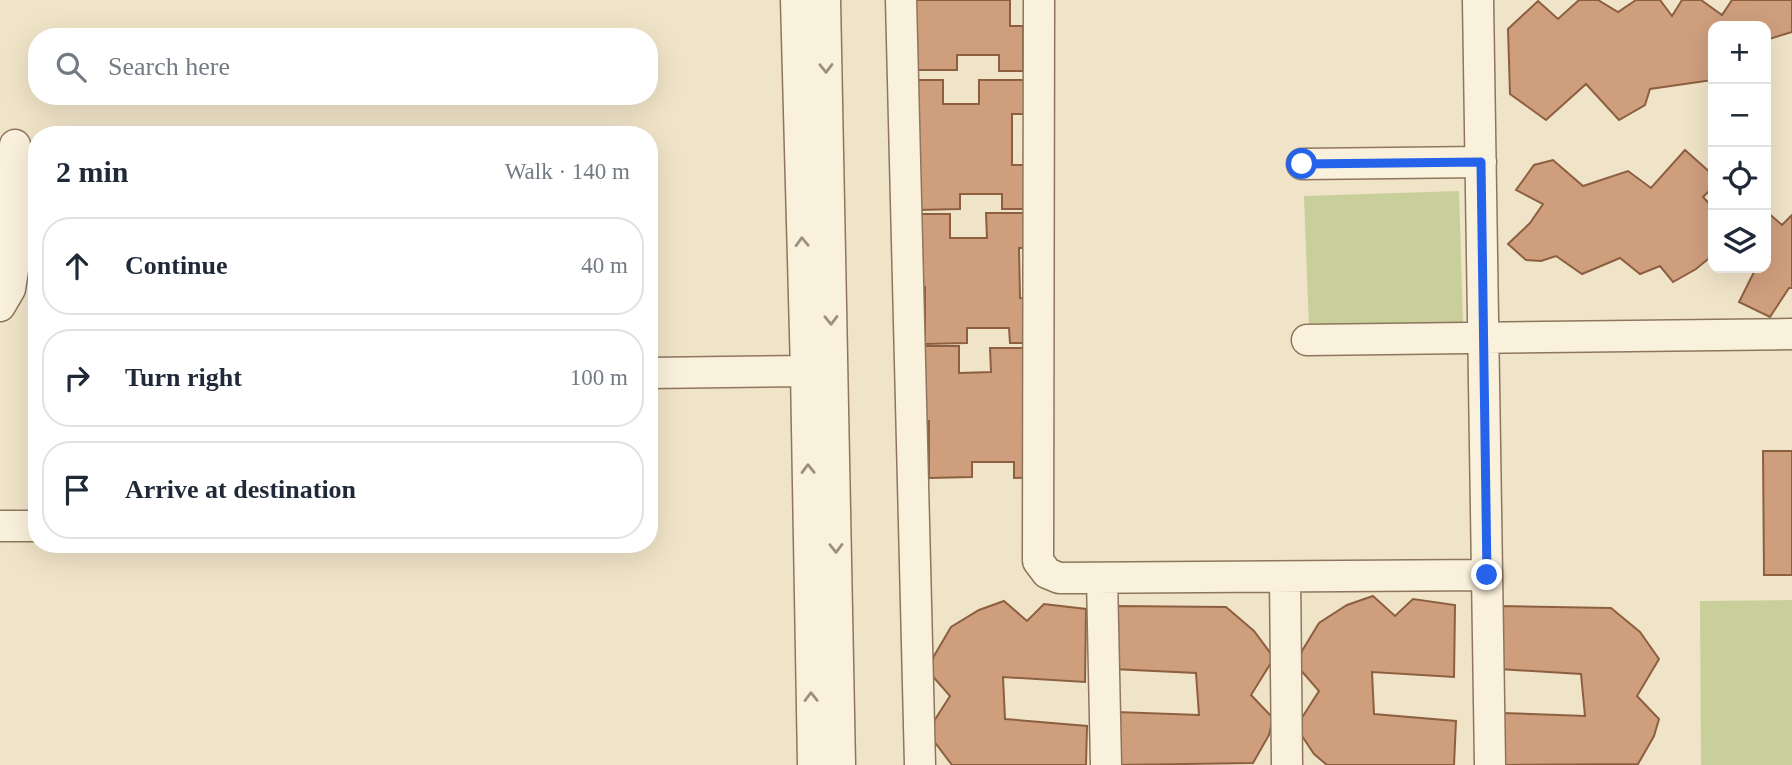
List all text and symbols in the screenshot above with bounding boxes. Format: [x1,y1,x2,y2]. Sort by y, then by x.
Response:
map controls [1708,21,1771,273]
button: + [1708,21,1771,84]
search box [28,28,658,105]
icon: search [52,48,90,86]
text: Search here [108,52,230,81]
one-way arrow [818,63,834,74]
button: − [1708,84,1771,147]
button: locate [1708,147,1771,210]
route start [1286,148,1317,179]
text: 2 min [56,155,129,188]
text: Walk · 140 m [505,159,630,184]
button: layers [1708,210,1771,273]
one-way arrow [795,236,810,247]
icon: ahead [58,247,96,285]
text: Continue [125,251,228,280]
text: 40 m [581,253,628,278]
one-way arrow [823,315,839,326]
icon: right [58,359,96,397]
text: Turn right [125,363,242,392]
text: 100 m [570,365,628,390]
one-way arrow [800,464,815,475]
icon: arrive [58,471,96,509]
text: Arrive at destination [125,475,356,504]
one-way arrow [828,542,843,553]
route end [1471,559,1502,590]
one-way arrow [804,691,819,702]

